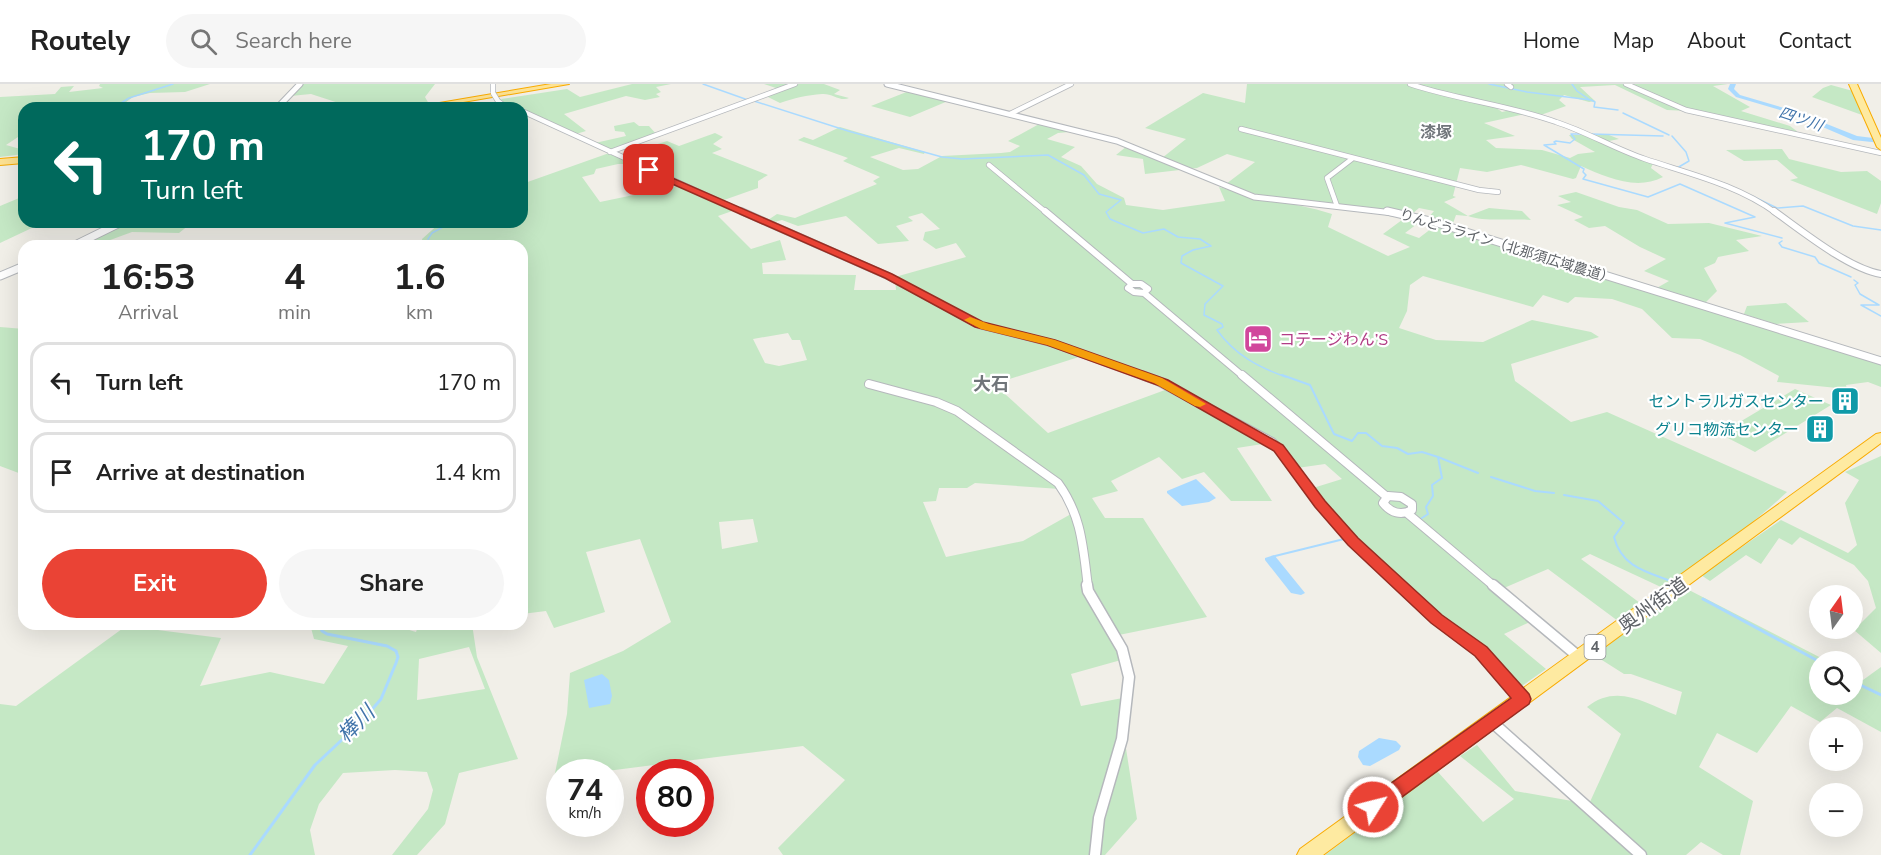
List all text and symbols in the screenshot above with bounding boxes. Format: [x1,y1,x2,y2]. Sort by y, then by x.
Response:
search box [166,14,586,68]
text: Routely [30,22,130,60]
icon: search [187,25,220,58]
text: Search here [235,26,352,56]
text: Home [1523,27,1580,55]
text: Map [1613,27,1654,55]
text: About [1687,27,1745,55]
text: Contact [1778,27,1851,55]
water label: 四ツ川 [1776,102,1827,136]
text: 170 m [141,118,265,175]
district label: 漆塚 [1420,122,1452,144]
icon: left [42,126,120,204]
pin [623,144,674,195]
icon: arrive [632,153,665,186]
text: Turn left [141,172,242,209]
street label: りんどうライン（北那須広域農道） [1397,205,1617,288]
text: 16:53 [100,253,196,302]
text: 4 [284,253,305,302]
text: 1.6 [393,253,446,302]
text: Arrival [118,299,178,326]
text: min [278,299,311,326]
text: km [406,299,433,326]
hotel icon: コテージわん’S [1242,323,1274,355]
place label: コテージわん’S [1279,329,1388,351]
icon: left [45,366,78,399]
text: Turn left [96,368,183,398]
text: 170 m [437,368,501,398]
district label: 大石 [973,372,1009,396]
building icon: セントラルガスセンター [1829,385,1861,417]
place label: セントラルガスセンター [1648,391,1824,413]
building icon: グリコ物流センター [1804,413,1836,445]
place label: グリコ物流センター [1655,419,1799,441]
icon: arrive [45,456,78,489]
text: Arrive at destination [96,458,305,488]
text: 1.4 km [434,458,501,488]
button: Exit [42,549,267,618]
button: Share [279,549,504,618]
street label: 奥州街道 [1613,571,1694,640]
north arrow [1809,585,1863,639]
map controls [1809,585,1863,837]
road number: 4 [1584,635,1606,659]
button: search [1809,651,1863,705]
water label: 棒川 [331,698,382,749]
button: + [1809,717,1863,771]
speed limit sign: 80 [636,759,714,837]
text: 74 [567,770,603,811]
position arrow [1341,775,1405,839]
button: − [1809,783,1863,837]
text: km/h [568,803,602,823]

